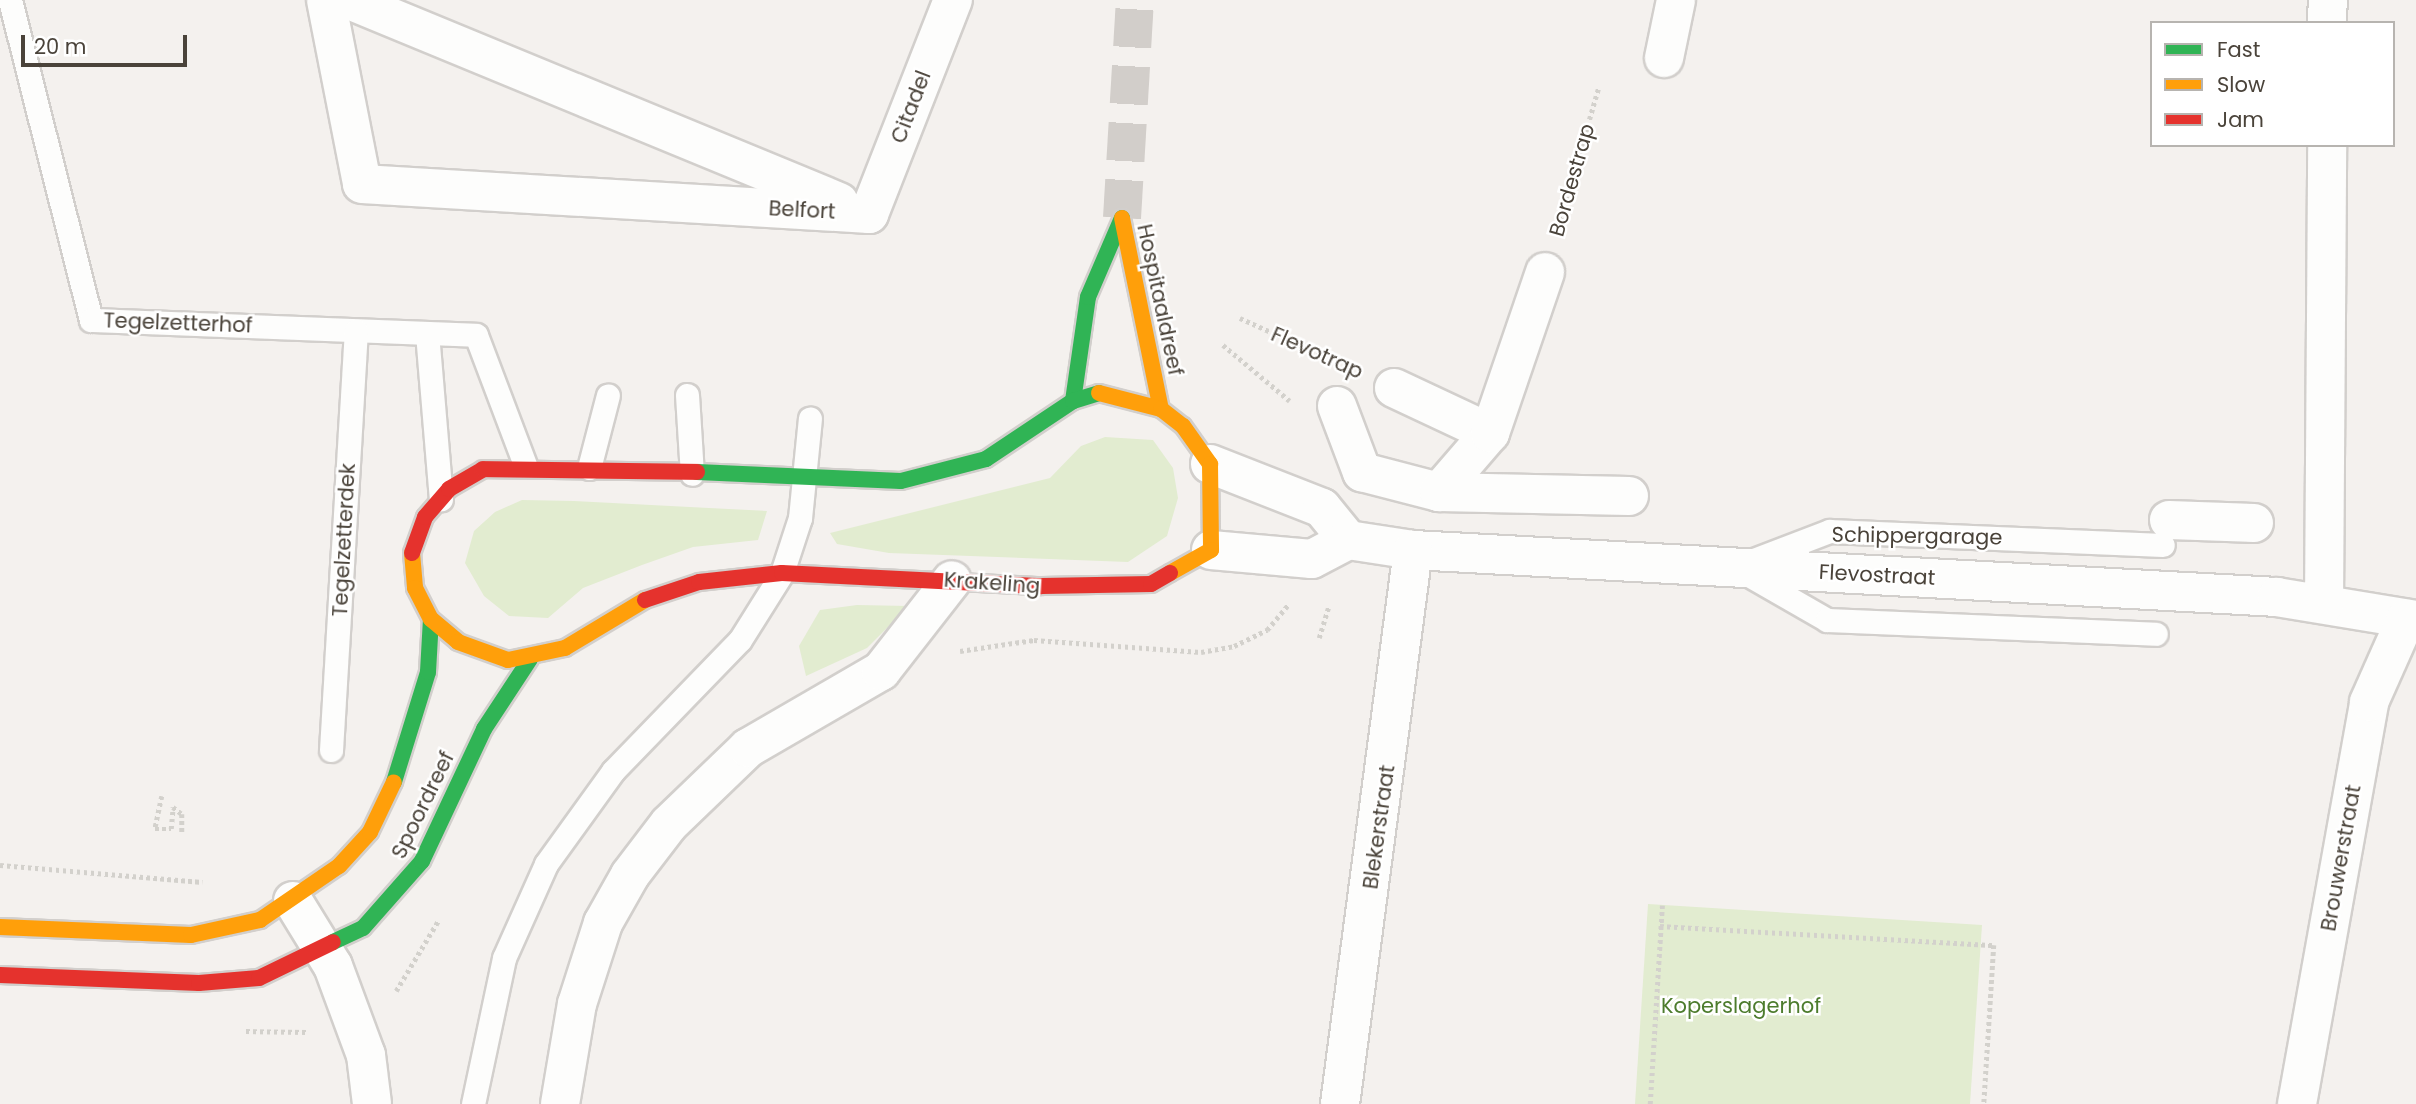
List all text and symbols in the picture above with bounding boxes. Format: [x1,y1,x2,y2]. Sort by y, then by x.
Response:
scale bar [24,21,191,65]
legend [2150,21,2395,147]
text: 20 m [34,32,87,61]
text: Fast [2217,35,2260,64]
street label: Citadel [886,67,936,147]
text: Slow [2217,70,2265,99]
text: Jam [2217,105,2264,134]
street label: Bordestrap [1544,121,1600,239]
street label: Belfort [768,196,836,224]
street label: Hospitaaldreef [1132,222,1188,378]
street label: Tegelzetterhof [103,308,253,338]
street label: Flevotrap [1267,322,1367,384]
street label: Tegelzetterdek [327,463,361,617]
street label: Schippergarage [1832,522,2002,550]
street label: Flevostraat [1818,559,1936,591]
street label: Krakeling [943,567,1041,599]
street label: Spoordreef [386,747,460,863]
street label: Blekerstraat [1358,763,1400,891]
street label: Brouwerstraat [2316,783,2366,933]
park label: Koperslagerhof [1661,993,1821,1019]

